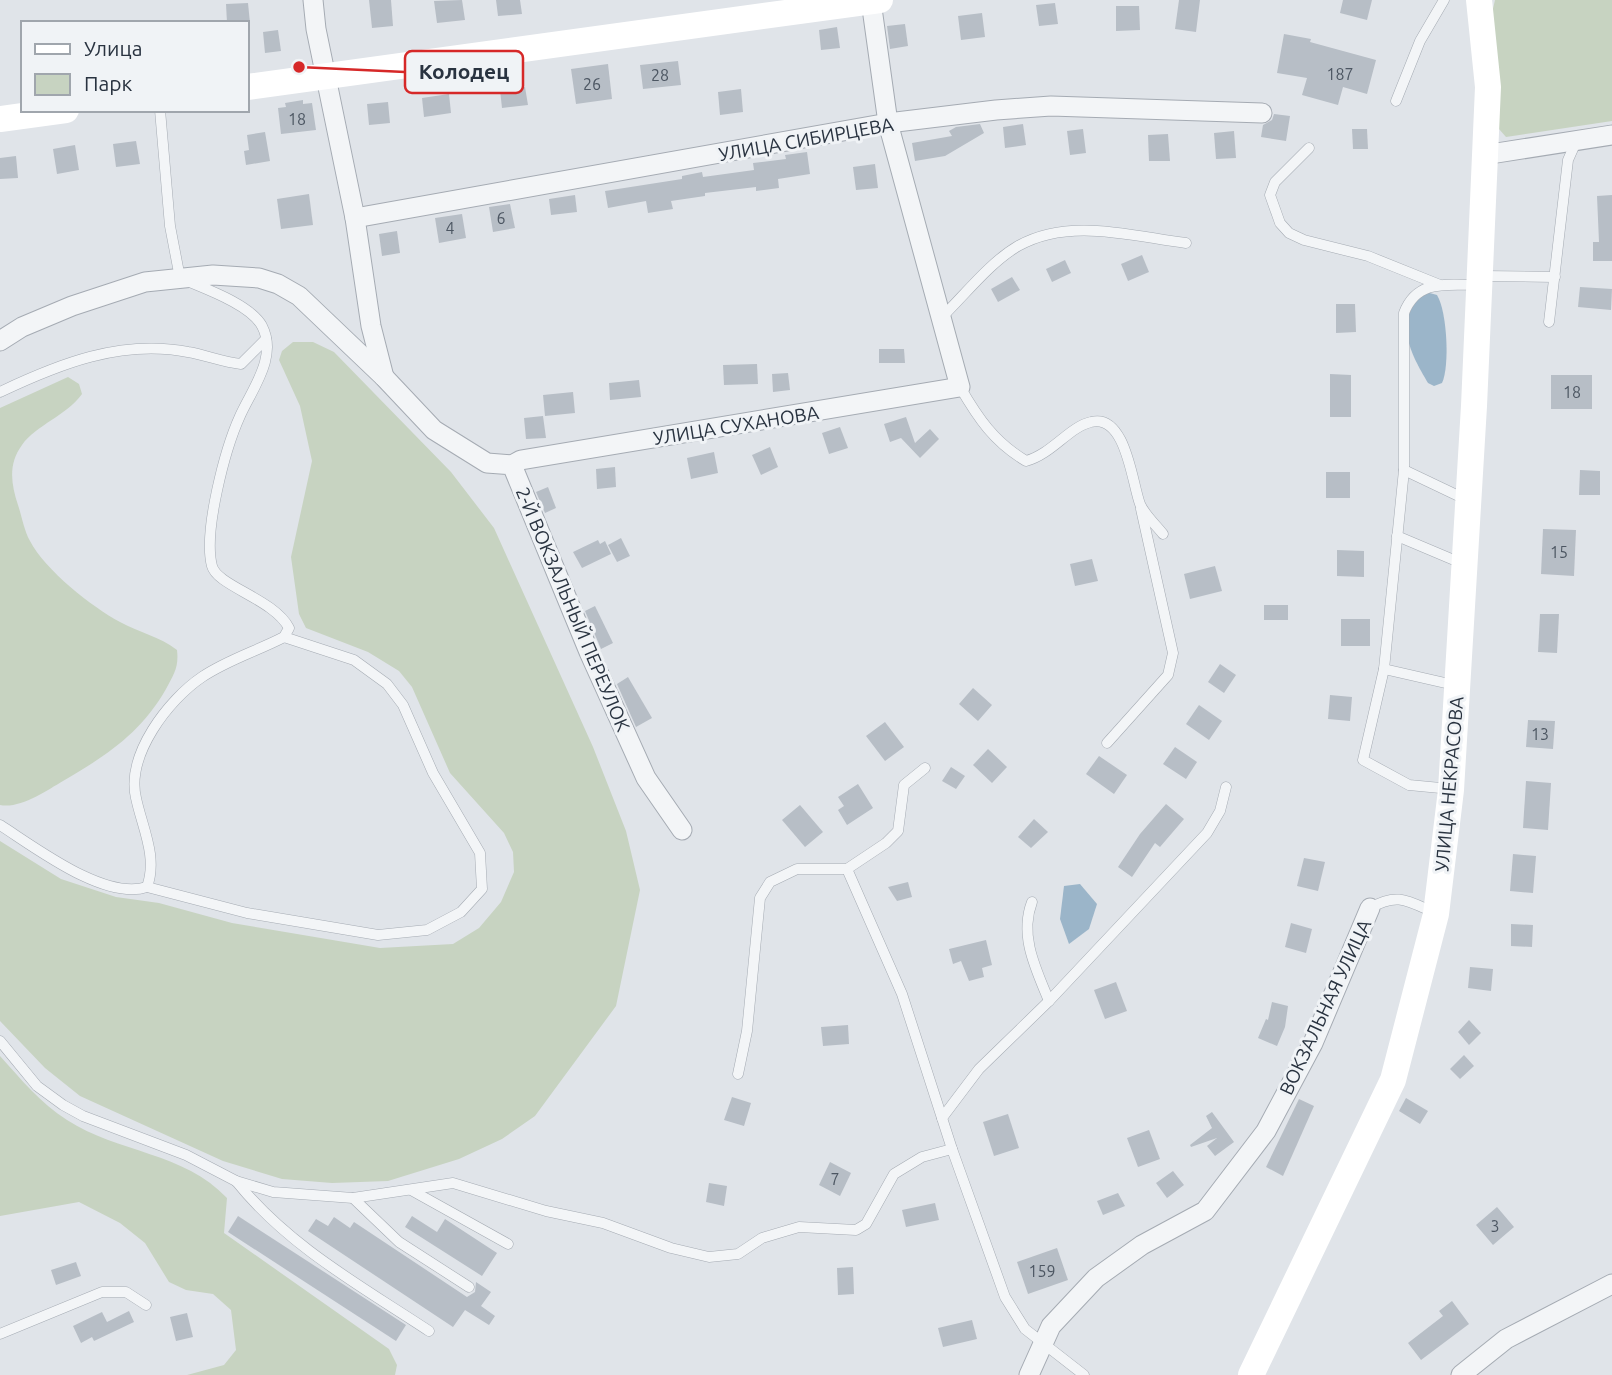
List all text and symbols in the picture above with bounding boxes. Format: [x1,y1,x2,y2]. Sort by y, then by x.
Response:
legend [21,21,248,112]
text: Улица [84,36,142,60]
callout: Колодец [405,51,523,93]
text: Колодец [419,59,509,83]
house number: 187 [1326,65,1354,83]
house number: 28 [651,66,669,84]
text: Парк [84,71,133,95]
house number: 26 [583,75,601,93]
house number: 18 [288,110,306,128]
street label: УЛИЦА СИБИРЦЕВА [717,113,896,165]
house number: 6 [496,209,506,227]
house number: 4 [445,219,455,237]
house number: 18 [1563,383,1581,401]
street label: УЛИЦА СУХАНОВА [652,401,821,449]
street label: 2-Й ВОКЗАЛЬНЫЙ ПЕРЕУЛОК [511,484,635,735]
house number: 15 [1550,543,1568,561]
street label: УЛИЦА НЕКРАСОВА [1430,695,1468,873]
house number: 13 [1531,725,1549,743]
street label: ВОКЗАЛЬНАЯ УЛИЦА [1275,915,1376,1098]
house number: 7 [830,1170,840,1188]
house number: 3 [1490,1217,1500,1235]
house number: 159 [1028,1262,1056,1280]

